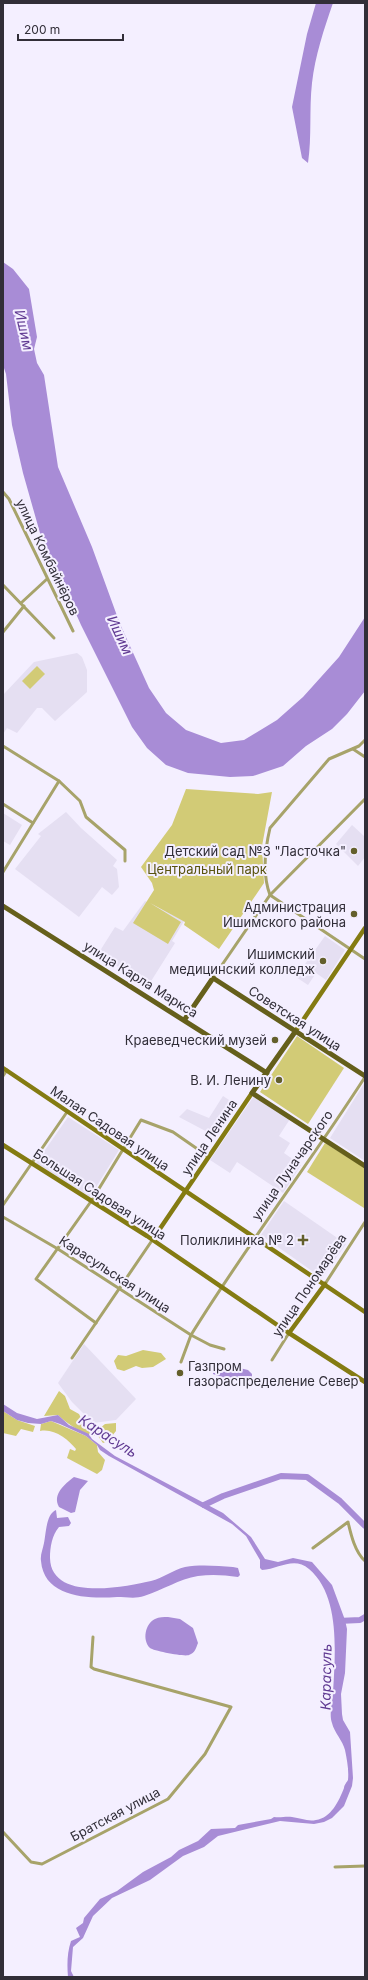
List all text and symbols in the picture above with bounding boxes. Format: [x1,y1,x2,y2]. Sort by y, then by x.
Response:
scale bar [18,16,123,42]
text: 200 m [24,22,60,37]
water label: Ишим [12,308,37,352]
street label: улица Комбайнёров [13,496,83,618]
water label: Ишим [104,613,137,657]
place label: Детский сад №3 "Ласточка" [164,843,346,859]
marker: Детский сад №3 "Ласточка" [349,846,359,856]
park label: Центральный парк [147,861,267,877]
place label: Администрация Ишимского района [223,899,346,930]
marker: Администрация Ишимского района [349,909,359,919]
street label: улица Карла Маркса [81,937,201,1021]
place label: Ишимский медицинский колледж [169,946,315,977]
marker: Ишимский медицинский колледж [318,956,328,966]
street label: Советская улица [246,982,344,1054]
place label: Краеведческий музей [125,1032,267,1048]
marker: Краеведческий музей [270,1035,280,1045]
place label: В. И. Ленину [190,1072,271,1088]
marker: В. И. Ленину [274,1075,284,1085]
street label: Малая Садовая улица [48,1082,172,1174]
street label: улица Ленина [178,1096,240,1178]
street label: улица Луначарского [248,1107,336,1223]
street label: Большая Садовая улица [31,1145,169,1243]
street label: улица Пономарёва [269,1230,349,1340]
street label: Карасульская улица [56,1232,174,1316]
place label: Поликлиника № 2 [180,1232,294,1248]
marker: Поликлиника № 2 [297,1234,309,1246]
place label: Газпром газораспределение Север [188,1358,359,1389]
marker: Газпром газораспределение Север [175,1368,185,1378]
water label: Карасуль [76,1410,141,1461]
water label: Карасуль [316,1644,335,1710]
street label: Братская улица [67,1784,163,1844]

